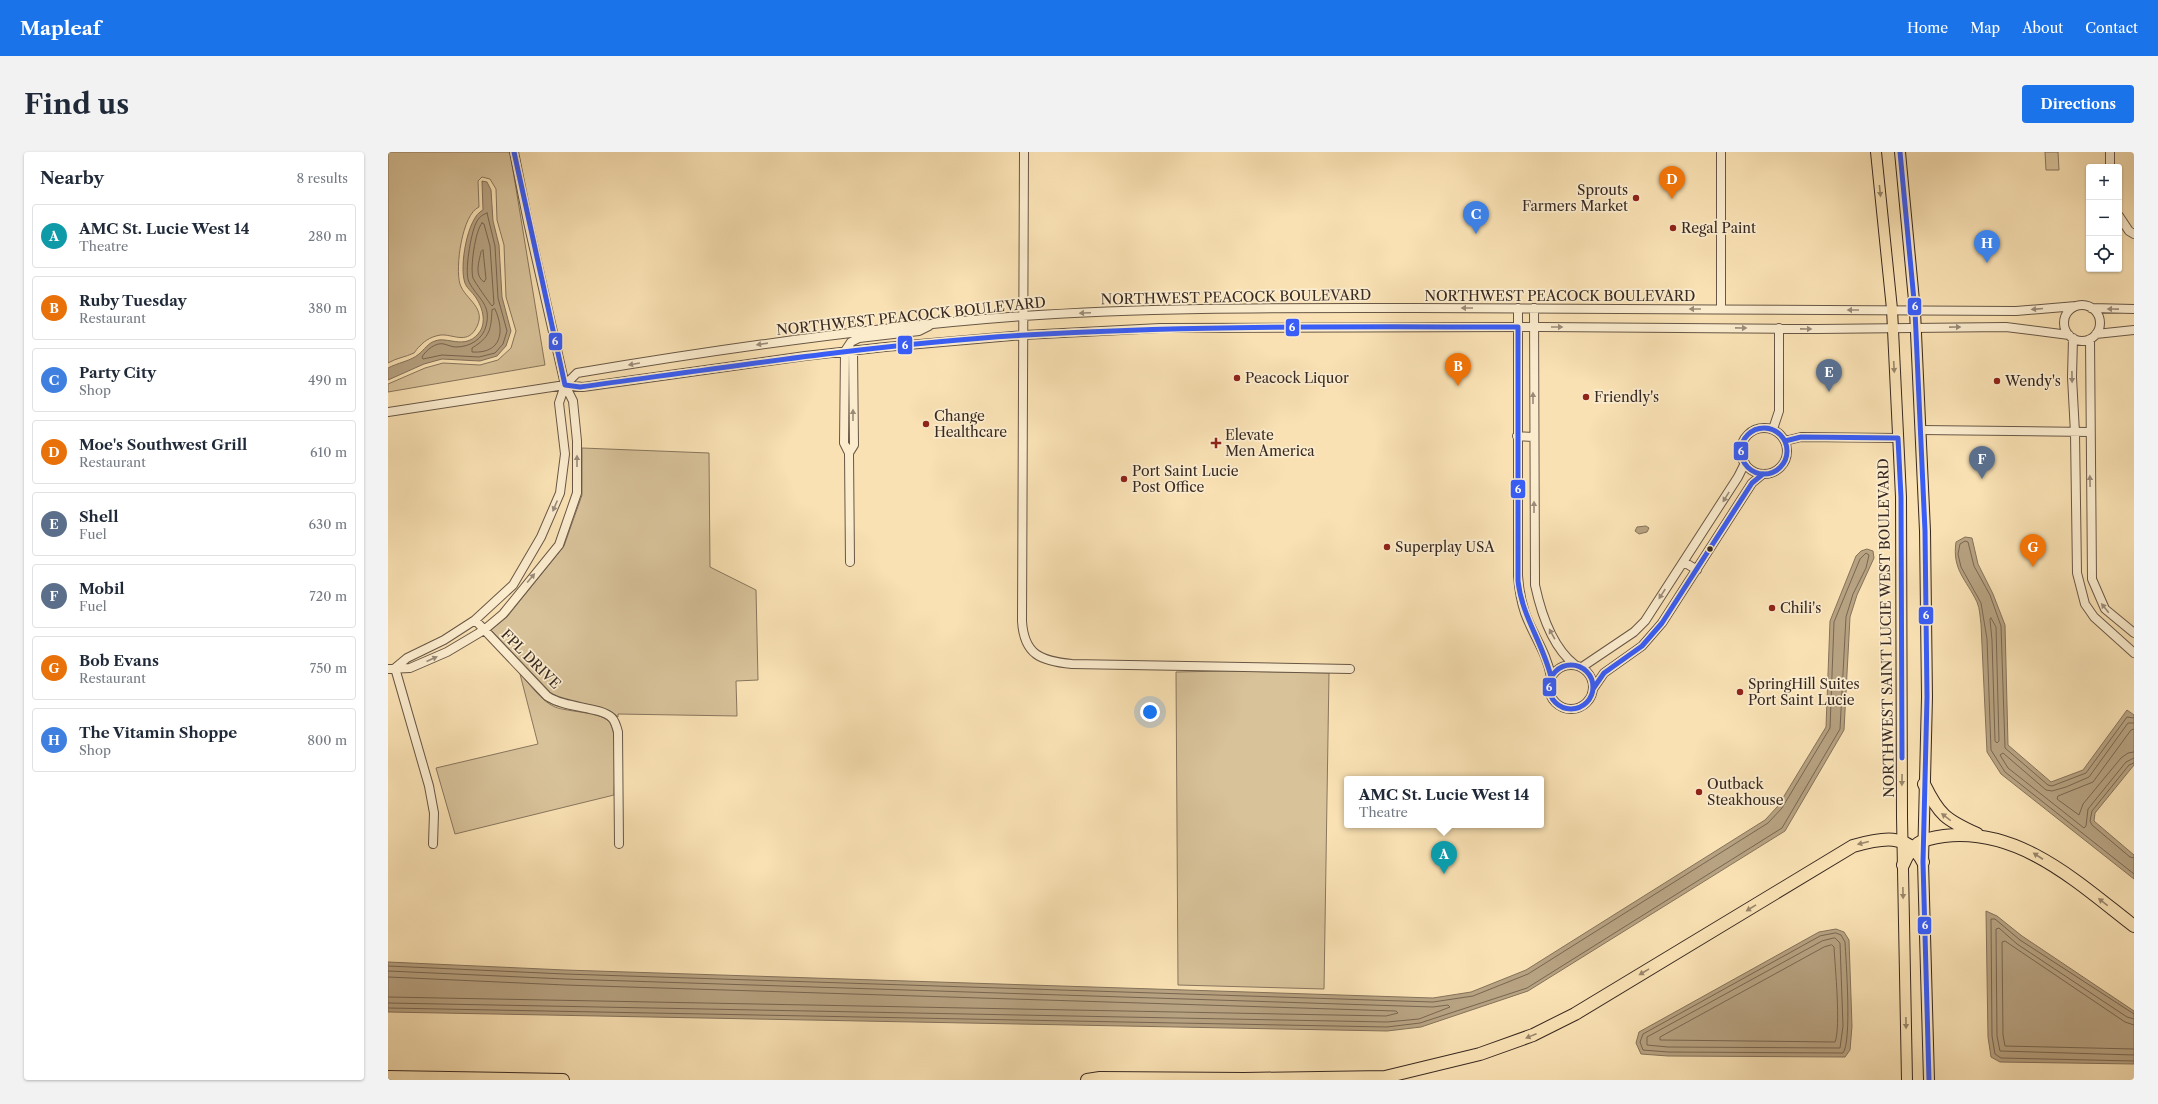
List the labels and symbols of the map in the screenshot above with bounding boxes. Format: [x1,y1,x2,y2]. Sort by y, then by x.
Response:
pin: D [1659,166,1685,199]
place label: Sprouts Farmers Market [1522,181,1628,215]
one-way arrow [1876,185,1883,197]
marker: Sprouts Farmers Market [1631,193,1641,203]
pin: C [1463,201,1489,234]
place label: Regal Paint [1681,219,1756,237]
marker: Regal Paint [1668,223,1678,233]
pin: H [1974,230,2000,263]
street label: NORTHWEST PEACOCK BOULEVARD [1100,286,1372,308]
street label: NORTHWEST PEACOCK BOULEVARD [1425,287,1695,305]
street label: NORTHWEST PEACOCK BOULEVARD [775,293,1047,339]
line badge: 6 [1907,297,1922,316]
text: 6 [1912,299,1919,313]
one-way arrow [1460,305,1473,311]
one-way arrow [2031,305,2043,312]
one-way arrow [2107,305,2119,312]
one-way arrow [1688,306,1701,312]
one-way arrow [1846,307,1859,313]
one-way arrow [1078,310,1091,316]
line badge: 6 [1285,318,1300,337]
text: 6 [1289,320,1296,334]
one-way arrow [1551,324,1564,330]
one-way arrow [1949,324,1962,330]
one-way arrow [1735,325,1748,331]
one-way arrow [1800,326,1813,332]
line badge: 6 [548,332,563,351]
text: 6 [552,334,559,348]
line badge: 6 [897,335,913,355]
text: 6 [902,338,909,352]
one-way arrow [756,341,768,347]
pin: B [1445,353,1471,386]
pin: E [1816,359,1842,392]
one-way arrow [628,361,640,367]
one-way arrow [1891,361,1898,373]
place label: Peacock Liquor [1245,369,1349,387]
one-way arrow [2069,371,2075,384]
place label: Wendy's [2004,372,2061,390]
marker: Peacock Liquor [1232,373,1242,383]
marker: Wendy's [1992,376,2002,386]
place label: Friendly's [1594,388,1659,406]
one-way arrow [1530,391,1536,404]
marker: Friendly's [1581,392,1591,402]
place label: Change Healthcare [934,407,1007,441]
one-way arrow [850,408,856,421]
marker: Change Healthcare [921,419,931,429]
place label: Elevate Men America [1225,426,1315,460]
marker: Elevate Men America [1210,437,1222,449]
line badge: 6 [1733,441,1749,461]
text: 6 [1738,444,1745,458]
pin: F [1969,446,1995,479]
one-way arrow [574,454,580,467]
street label: NORTHWEST SAINT LUCIE WEST BOULEVARD [1874,458,1898,798]
place label: Port Saint Lucie Post Office [1132,462,1239,496]
marker: Port Saint Lucie Post Office [1119,474,1129,484]
one-way arrow [2087,474,2093,487]
line badge: 6 [1510,479,1526,499]
text: 6 [1515,482,1522,496]
one-way arrow [1722,491,1729,503]
one-way arrow [551,500,557,512]
one-way arrow [1530,501,1537,513]
pin: G [2020,534,2046,567]
place label: Superplay USA [1395,538,1495,556]
marker: Superplay USA [1382,542,1392,552]
unlabelled marker [1705,544,1715,554]
one-way arrow [527,573,536,583]
one-way arrow [1658,589,1666,600]
place label: Chili's [1780,599,1821,617]
one-way arrow [2101,602,2109,613]
marker: Chili's [1767,603,1777,613]
line badge: 6 [1918,606,1934,625]
text: 6 [1923,608,1930,622]
street label: FPL DRIVE [497,625,565,693]
one-way arrow [1549,628,1555,640]
one-way arrow [427,655,439,661]
place label: SpringHill Suites Port Saint Lucie [1748,675,1860,709]
line badge: 6 [1542,677,1557,697]
text: 6 [1546,680,1553,694]
marker: SpringHill Suites Port Saint Lucie [1735,687,1745,697]
your location [1140,702,1160,722]
one-way arrow [1899,774,1905,787]
place label: Outback Steakhouse [1707,775,1784,809]
marker: Outback Steakhouse [1694,787,1704,797]
one-way arrow [1940,813,1951,821]
one-way arrow [1857,840,1869,846]
pin: A [1431,841,1457,874]
one-way arrow [2032,852,2043,860]
one-way arrow [1900,887,1906,900]
one-way arrow [2098,898,2109,907]
one-way arrow [1746,904,1756,912]
line badge: 6 [1917,916,1932,935]
text: 6 [1922,918,1929,932]
one-way arrow [1638,969,1650,976]
one-way arrow [1903,1017,1909,1030]
one-way arrow [1524,1033,1536,1039]

